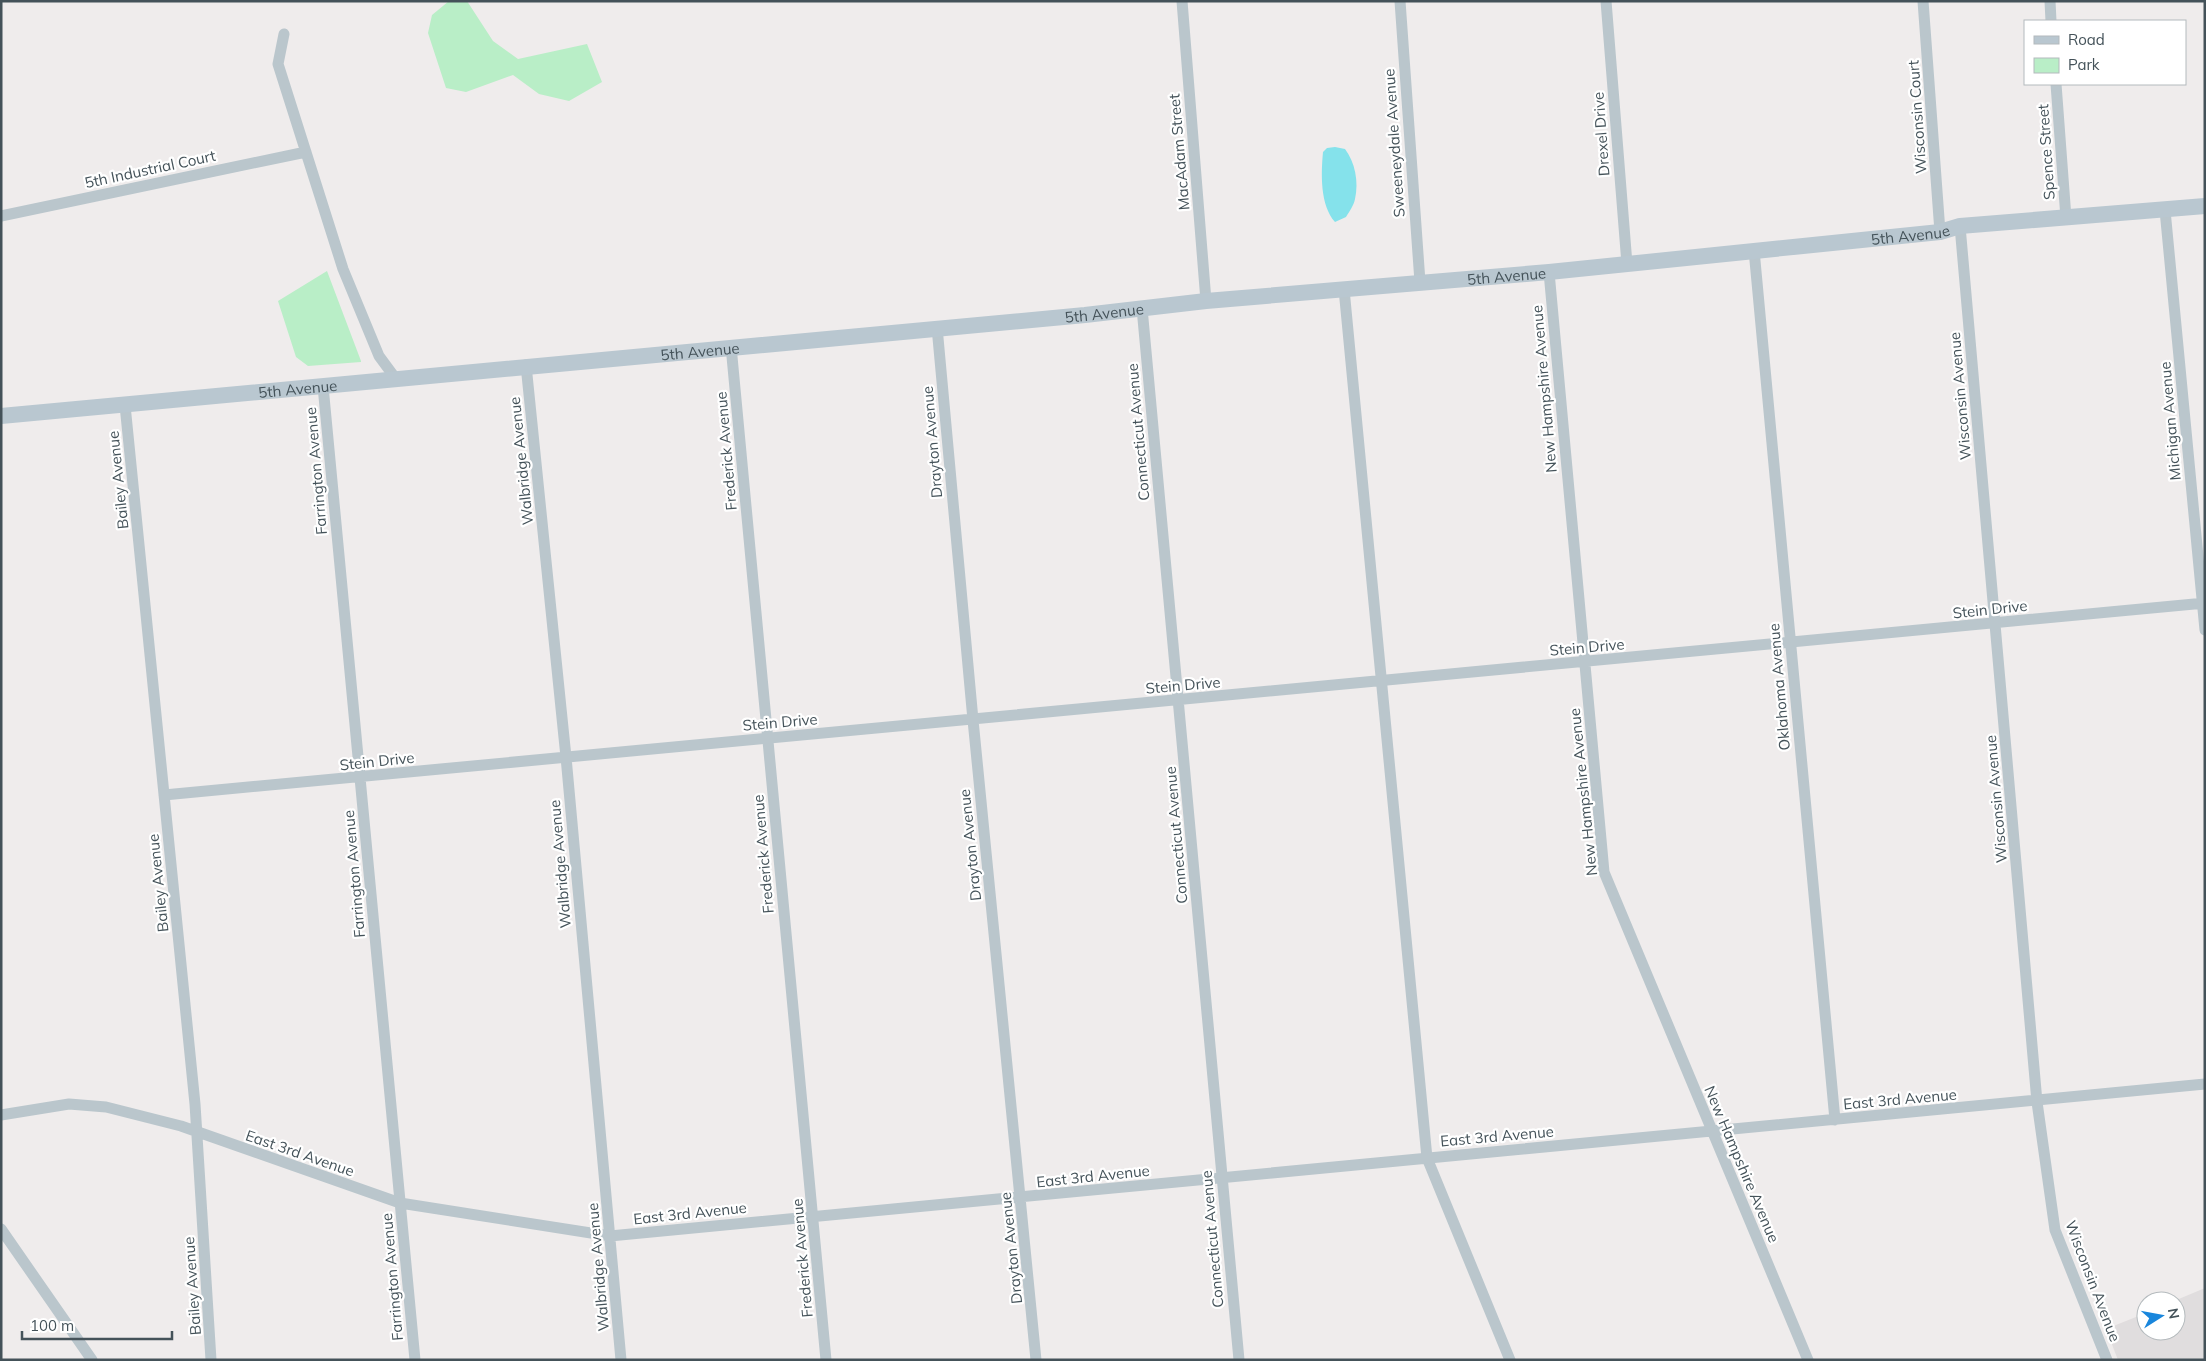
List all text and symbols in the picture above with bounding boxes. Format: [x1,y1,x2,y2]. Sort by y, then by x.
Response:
legend [2024,20,2186,85]
text: Road [2068,30,2105,49]
text: Park [2068,55,2100,74]
street label: Wisconsin Court [1904,59,1930,175]
street label: Sweeneydale Avenue [1379,68,1409,218]
street label: Drexel Drive [1589,91,1613,177]
street label: MacAdam Street [1164,93,1194,211]
street label: Spence Street [2033,103,2059,201]
street label: 5th Industrial Court [83,146,217,192]
street label: 5th Avenue [1870,220,1952,249]
street label: 5th Avenue [1466,263,1547,288]
street label: 5th Avenue [1064,299,1145,326]
street label: New Hampshire Avenue [1527,304,1561,474]
street label: Wisconsin Avenue [1945,331,1975,461]
street label: 5th Avenue [660,338,740,364]
street label: Michigan Avenue [2155,361,2185,481]
street label: Connecticut Avenue [1123,363,1153,501]
street label: 5th Avenue [257,375,338,401]
street label: Drayton Avenue [918,385,946,499]
street label: Frederick Avenue [711,391,741,511]
street label: Walbridge Avenue [505,396,537,526]
street label: Farrington Avenue [301,406,331,536]
street label: Bailey Avenue [103,430,133,530]
street label: Stein Drive [1952,596,2028,622]
street label: Oklahoma Avenue [1764,623,1794,751]
street label: Stein Drive [1549,634,1625,660]
street label: Stein Drive [1145,672,1221,698]
street label: New Hampshire Avenue [1565,707,1601,877]
street label: Stein Drive [742,709,818,735]
street label: Wisconsin Avenue [1981,734,2011,864]
street label: Stein Drive [339,748,415,774]
street label: Connecticut Avenue [1161,766,1191,904]
street label: Drayton Avenue [955,788,985,902]
street label: Frederick Avenue [748,794,778,914]
street label: Walbridge Avenue [545,799,575,929]
street label: Farrington Avenue [339,809,369,939]
street label: Bailey Avenue [143,833,173,933]
street label: New Hampshire Avenue [1700,1083,1784,1245]
street label: East 3rd Avenue [1843,1085,1957,1113]
street label: East 3rd Avenue [1440,1122,1554,1150]
street label: East 3rd Avenue [243,1126,357,1180]
street label: East 3rd Avenue [1035,1161,1151,1191]
street label: Connecticut Avenue [1197,1170,1227,1308]
street label: Drayton Avenue [996,1191,1026,1305]
street label: East 3rd Avenue [632,1198,748,1228]
street label: Frederick Avenue [787,1198,817,1318]
street label: Walbridge Avenue [583,1202,613,1332]
street label: Farrington Avenue [377,1212,407,1342]
street label: Wisconsin Avenue [2061,1218,2125,1344]
street label: Bailey Avenue [179,1236,205,1336]
north arrow [2136,1291,2186,1341]
text: N [2164,1307,2184,1320]
scale bar [22,1308,172,1340]
text: 100 m [30,1316,74,1335]

